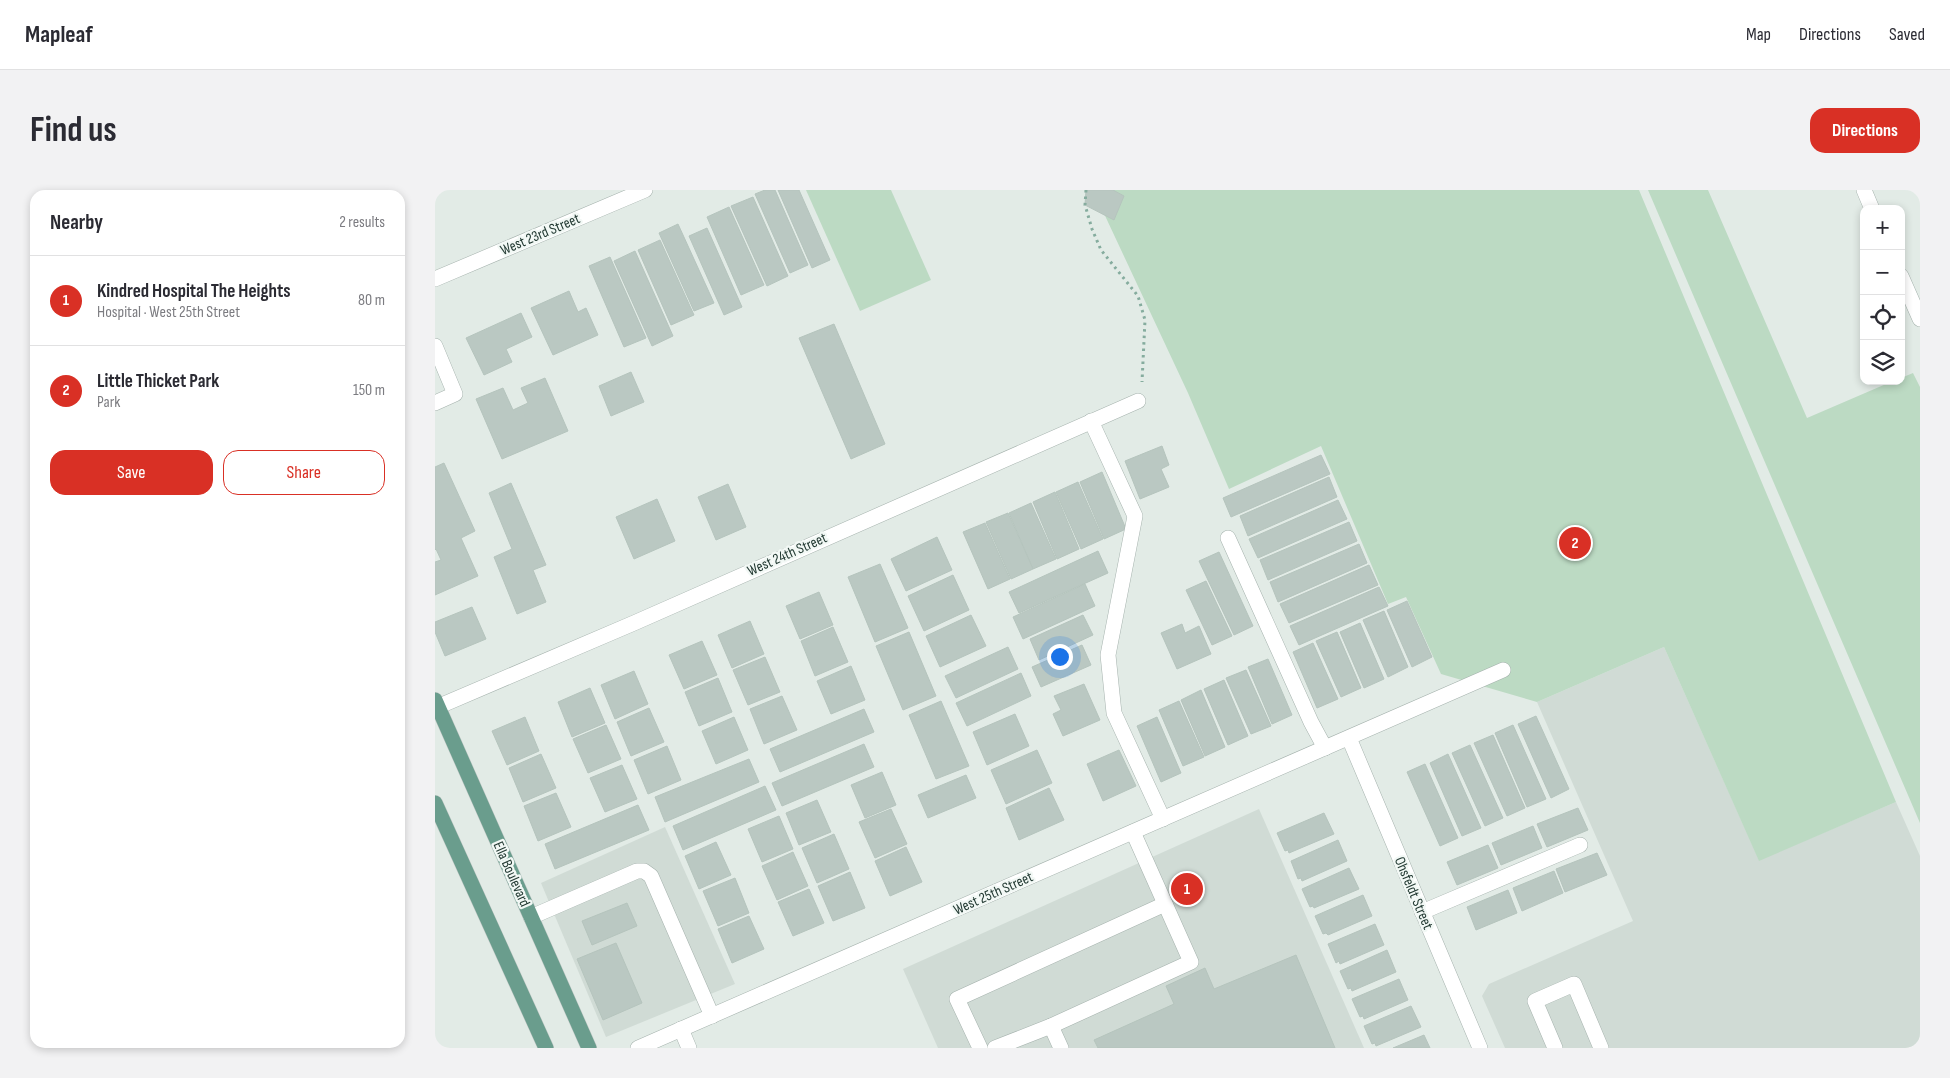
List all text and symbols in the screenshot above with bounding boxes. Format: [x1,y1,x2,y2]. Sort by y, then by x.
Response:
text: Mapleaf [25,20,93,49]
text: Map [1746,24,1771,45]
text: Directions [1799,24,1861,45]
text: Saved [1889,24,1925,45]
button: Directions [1810,108,1920,153]
text: Find us [30,109,117,152]
map controls [1860,205,1905,385]
button: + [1860,205,1905,250]
street label: West 23rd Street [497,209,583,260]
text: Nearby [50,210,103,235]
text: 2 results [339,213,385,232]
button: − [1860,250,1905,295]
text: Kindred Hospital The Heights [97,280,291,303]
text: 1 [63,291,69,310]
text: 80 m [358,291,385,310]
button: locate [1860,295,1905,340]
text: Hospital · West 25th Street [97,303,240,322]
button: layers [1860,340,1905,385]
text: Little Thicket Park [97,370,219,393]
text: 2 [62,381,70,400]
text: 150 m [353,381,385,400]
text: Park [97,393,120,412]
button: Save [50,450,213,495]
button: Share [223,450,385,495]
pin: 2 [1559,524,1591,562]
street label: West 24th Street [744,528,830,580]
your location [1047,644,1073,670]
street label: Ella Boulevard [489,839,534,910]
street label: Ohsfeldt Street [1390,854,1437,933]
street label: West 25th Street [950,867,1036,919]
pin: 1 [1171,870,1203,908]

